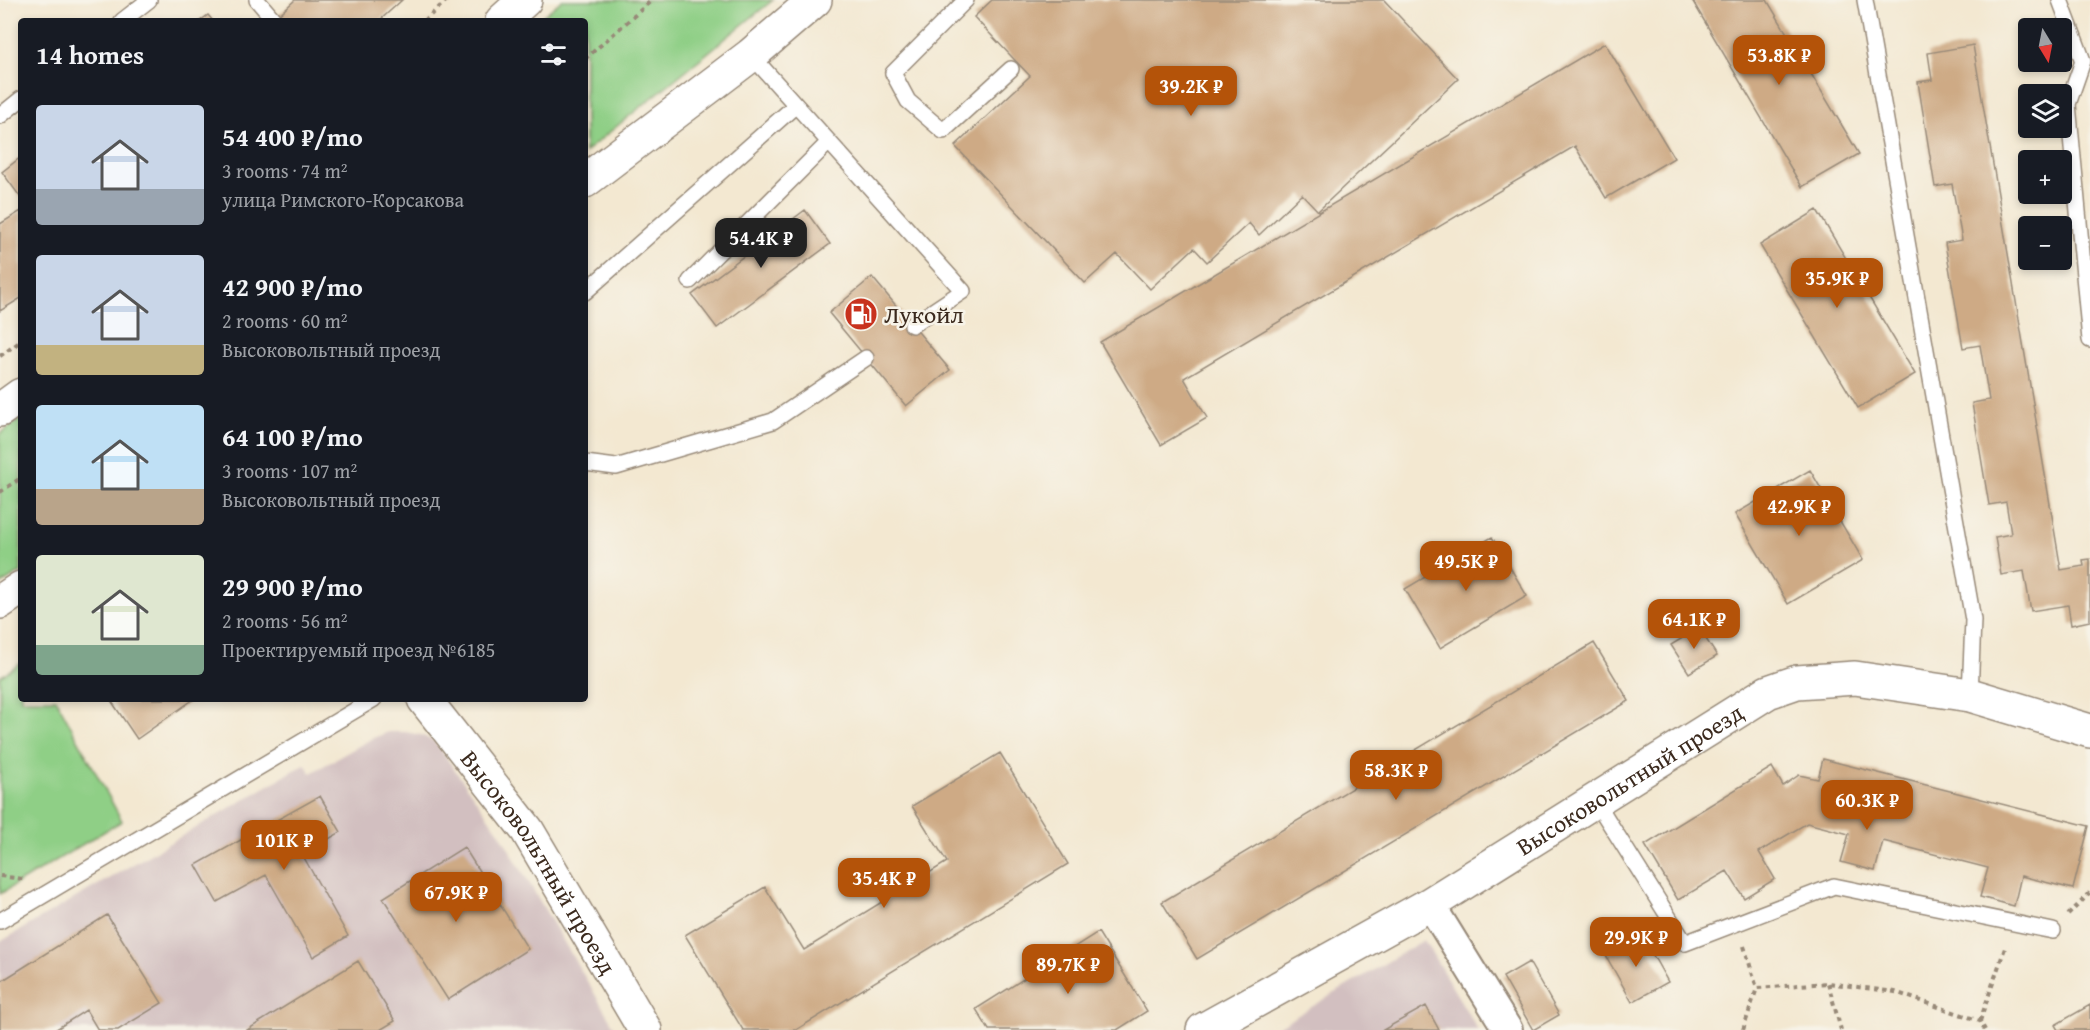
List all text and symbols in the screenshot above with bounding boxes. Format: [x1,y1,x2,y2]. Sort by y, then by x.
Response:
north arrow [2018,18,2072,72]
map controls [2018,18,2072,270]
text: 14 homes [36,35,144,74]
pin: 53.8K ₽ [1724,35,1834,86]
icon: filters [537,38,570,71]
text: 53.8K ₽ [1747,40,1811,69]
pin: 39.2K ₽ [1136,66,1246,117]
text: 39.2K ₽ [1159,71,1223,100]
button: layers [2018,84,2072,138]
text: 54 400 ₽/mo [222,117,363,156]
icon: home [84,129,156,201]
button: + [2018,150,2072,204]
text: 3 rooms · 74 m² [222,156,348,185]
text: улица Римского-Корсакова [222,185,464,214]
button: − [2018,216,2072,270]
pin: 54.4K ₽ [706,218,816,269]
text: 54.4K ₽ [729,223,793,252]
pin: 35.9K ₽ [1782,258,1892,309]
text: 35.9K ₽ [1805,263,1869,292]
text: 42 900 ₽/mo [222,267,363,306]
icon: home [84,279,156,351]
fuel station icon: Лукойл [843,296,879,332]
place label: Лукойл [884,297,964,332]
text: 2 rooms · 60 m² [222,306,348,335]
text: Высоковольтный проезд [222,335,440,364]
text: 64 100 ₽/mo [222,417,363,456]
icon: home [84,429,156,501]
text: 3 rooms · 107 m² [222,456,357,485]
text: Высоковольтный проезд [222,485,440,514]
pin: 42.9K ₽ [1744,486,1854,537]
text: 42.9K ₽ [1767,491,1831,520]
pin: 49.5K ₽ [1411,541,1521,592]
text: 49.5K ₽ [1434,546,1498,575]
text: 29 900 ₽/mo [222,567,363,606]
icon: home [84,579,156,651]
pin: 64.1K ₽ [1639,599,1749,650]
text: 64.1K ₽ [1662,604,1726,633]
text: 2 rooms · 56 m² [222,606,348,635]
text: Проектируемый проезд №6185 [222,635,495,664]
street label: Высоковольтный проезд [1509,694,1750,863]
street label: Высоковольтный проезд [453,742,626,980]
pin: 58.3K ₽ [1341,750,1451,801]
text: 58.3K ₽ [1364,755,1428,784]
pin: 60.3K ₽ [1812,780,1922,831]
text: 60.3K ₽ [1835,785,1899,814]
pin: 101K ₽ [235,820,333,871]
text: 101K ₽ [255,825,313,854]
pin: 35.4K ₽ [829,858,939,909]
text: 35.4K ₽ [852,863,916,892]
pin: 67.9K ₽ [401,872,511,923]
text: 67.9K ₽ [424,877,488,906]
pin: 29.9K ₽ [1581,917,1691,968]
text: 29.9K ₽ [1604,922,1668,951]
pin: 89.7K ₽ [1013,944,1123,995]
text: 89.7K ₽ [1036,949,1100,978]

